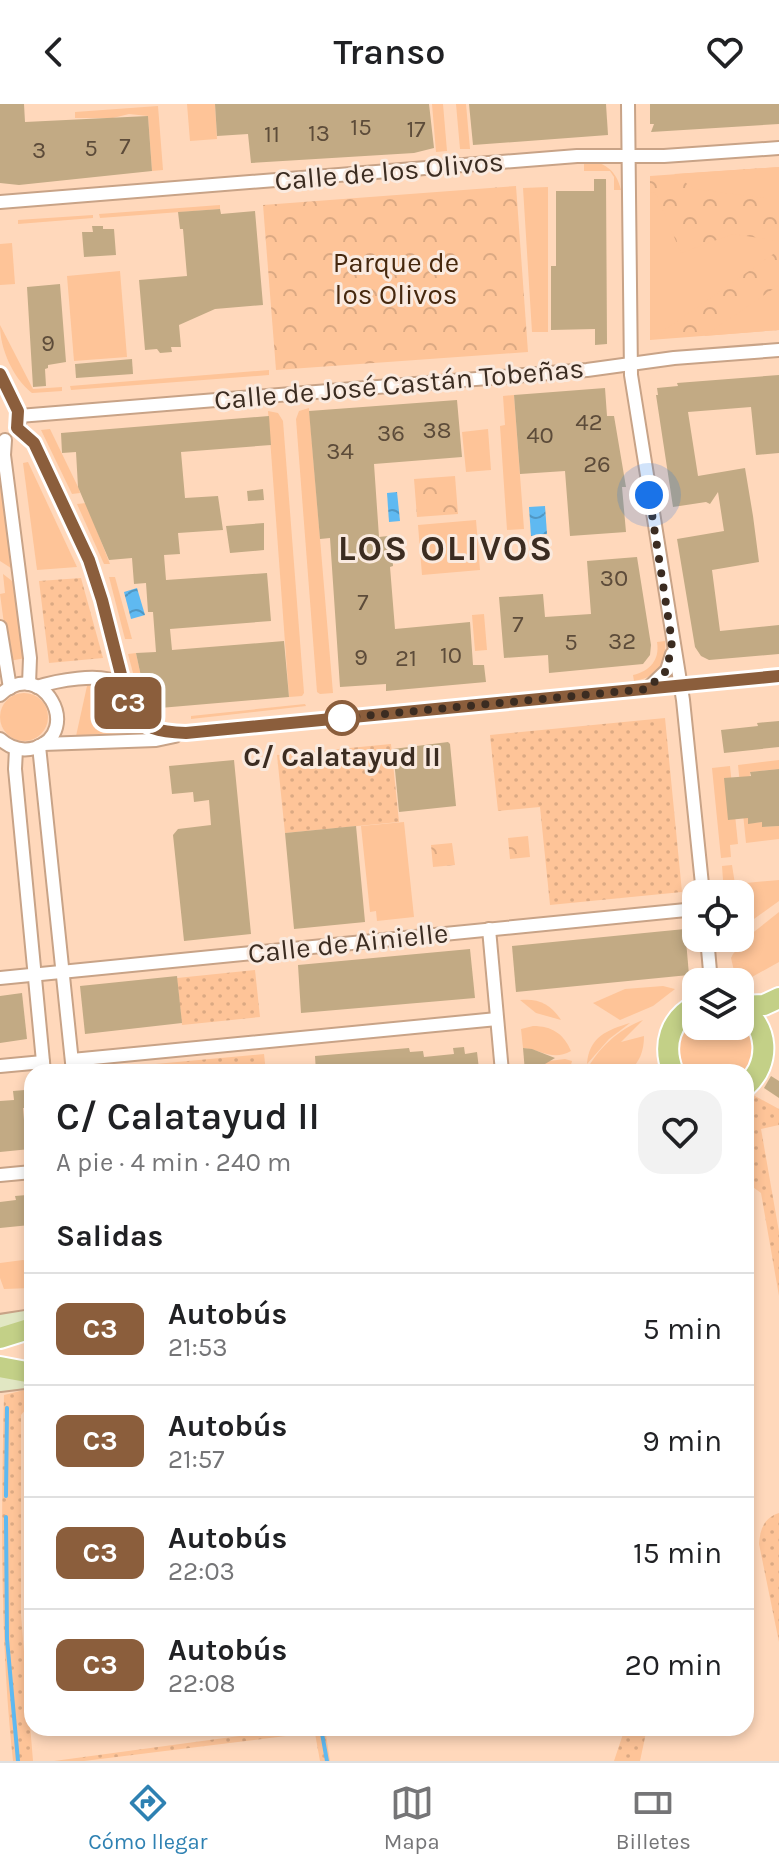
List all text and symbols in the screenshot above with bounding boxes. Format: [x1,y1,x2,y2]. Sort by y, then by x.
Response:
icon: back [32,30,76,74]
icon: heart [703,30,747,74]
text: Transo [334,31,445,73]
house number: 15 [350,113,372,141]
house number: 17 [406,115,426,143]
house number: 13 [308,119,330,147]
house number: 11 [264,120,280,148]
house number: 7 [119,132,131,160]
house number: 5 [84,134,98,162]
house number: 3 [32,136,46,164]
street label: Calle de los Olivos [273,145,505,197]
park label: Parque de los Olivos [333,246,459,311]
house number: 9 [41,329,55,357]
street label: Calle de José Castán Tobeñas [213,351,585,417]
house number: 42 [575,408,603,436]
house number: 38 [423,416,451,444]
house number: 36 [377,419,405,447]
house number: 40 [526,421,554,449]
house number: 34 [326,437,354,465]
house number: 26 [583,450,611,478]
your location [629,475,669,515]
district label: LOS OLIVOS [338,527,554,569]
house number: 30 [600,564,628,592]
house number: 7 [357,588,369,616]
house number: 7 [512,610,524,638]
house number: 32 [608,627,636,655]
house number: 5 [564,628,578,656]
house number: 10 [440,641,462,669]
house number: 9 [354,643,368,671]
house number: 21 [395,644,417,672]
line badge: C3 [92,677,164,729]
text: C3 [110,686,146,719]
marker: C/ Calatayud II [325,701,359,735]
place label: C/ Calatayud II [243,740,441,773]
map controls [682,880,754,1040]
button: locate [682,880,754,952]
street label: Calle de Ainielle [246,916,450,970]
button: layers [682,968,754,1040]
button: heart [638,1090,722,1174]
text: C/ Calatayud II [56,1094,320,1139]
text: A pie · 4 min · 240 m [56,1147,291,1178]
text: Salidas [56,1218,163,1254]
text: Autobús [168,1296,287,1332]
text: 5 min [643,1311,722,1347]
text: C3 [82,1312,118,1345]
text: 21:53 [168,1332,228,1363]
text: Autobús [168,1408,287,1444]
text: 9 min [642,1423,722,1459]
text: C3 [82,1424,118,1457]
text: 21:57 [168,1444,225,1475]
text: Autobús [168,1520,287,1556]
text: 15 min [633,1535,722,1571]
text: C3 [82,1536,118,1569]
text: 22:03 [168,1556,235,1587]
text: Autobús [168,1632,287,1668]
text: 20 min [625,1647,722,1683]
text: C3 [82,1648,118,1681]
text: 22:08 [168,1668,236,1699]
tab: Cómo llegar [88,1781,208,1855]
tab: Mapa [384,1781,440,1855]
tab: Billetes [616,1781,691,1855]

